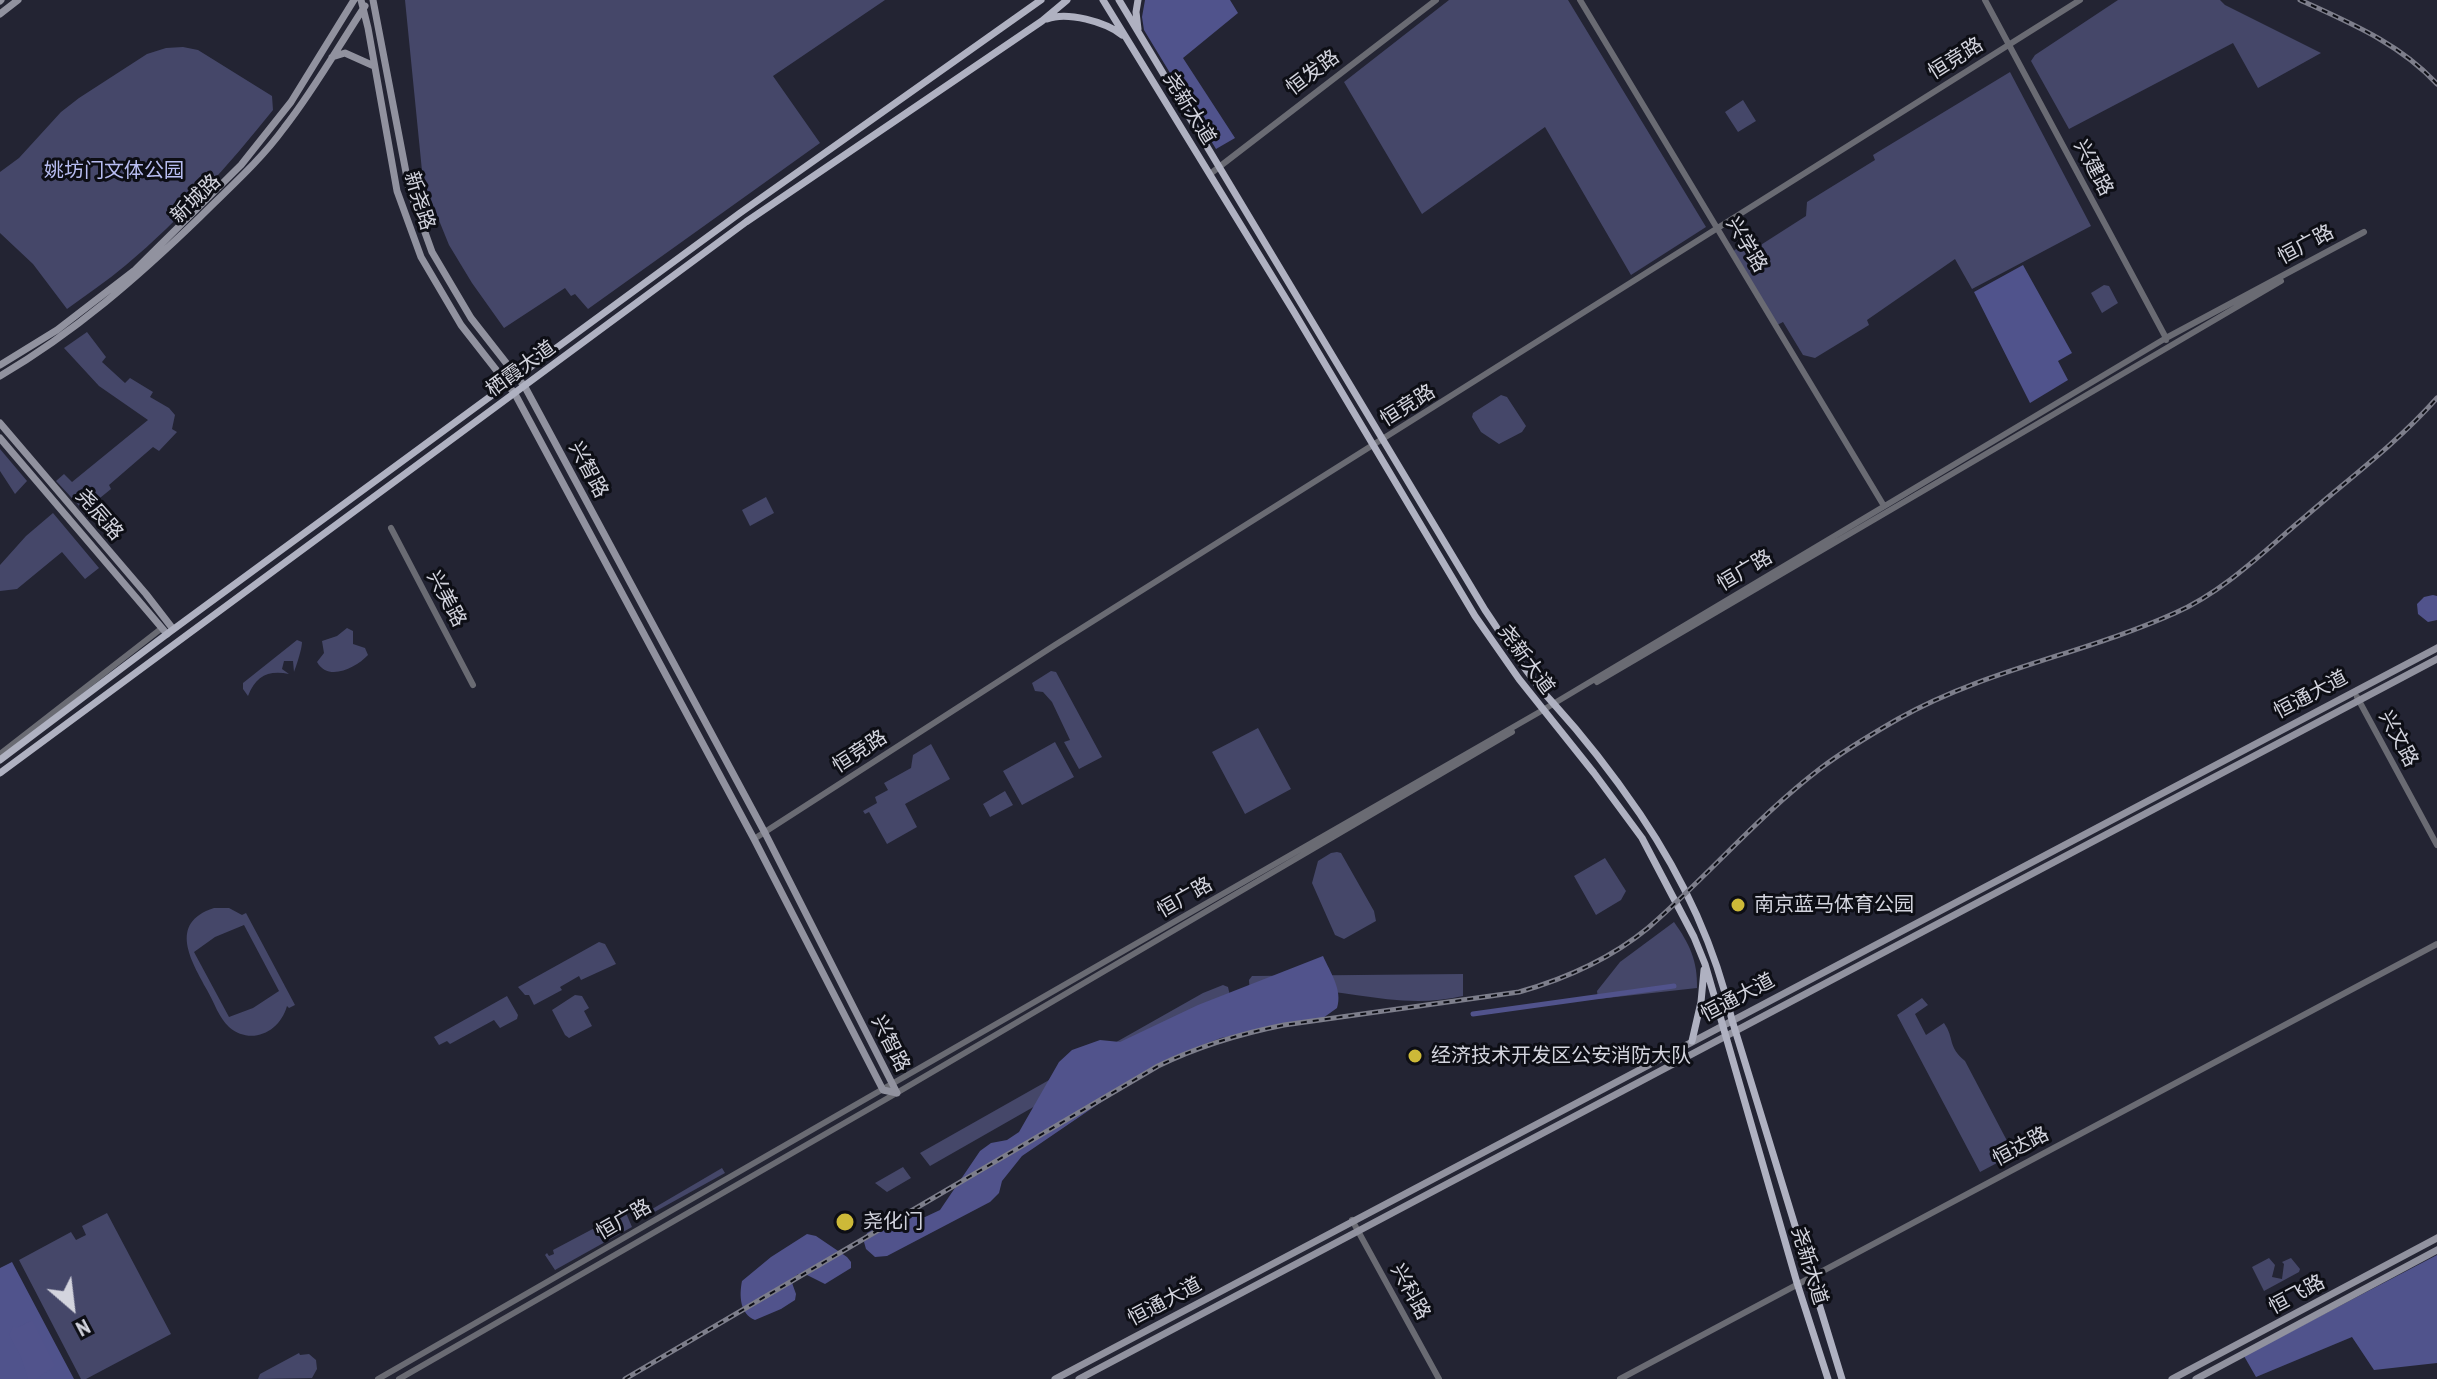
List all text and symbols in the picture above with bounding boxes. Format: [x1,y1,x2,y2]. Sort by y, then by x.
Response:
street label: 恒竞路 [1924,33,1988,85]
street label: 恒发路 [1282,45,1344,101]
street label: 尧新大道 [1158,69,1220,149]
street label: 兴建路 [2068,136,2118,200]
park label: 姚坊门文体公园 [44,159,184,183]
street label: 新尧路 [399,169,439,233]
street label: 新城路 [166,170,226,228]
street label: 兴学路 [1720,213,1772,277]
street label: 恒广路 [2274,220,2338,270]
street label: 栖霞大道 [482,336,560,402]
street label: 恒竞路 [1376,380,1440,432]
street label: 兴智路 [563,438,613,502]
street label: 尧辰路 [70,484,128,546]
street label: 恒广路 [1713,545,1777,597]
street label: 兴美路 [421,567,471,631]
street label: 尧新大道 [1493,621,1559,699]
street label: 恒通大道 [2270,666,2352,724]
street label: 兴文路 [2373,707,2423,771]
street label: 恒竞路 [828,726,892,778]
street label: 恒广路 [1153,873,1217,923]
place label: 南京蓝马体育公园 [1754,893,1914,917]
marker: 南京蓝马体育公园 [1729,896,1747,914]
street label: 恒通大道 [1697,969,1779,1027]
street label: 兴智路 [866,1012,914,1076]
place label: 经济技术开发区公安消防大队 [1431,1044,1691,1068]
marker: 经济技术开发区公安消防大队 [1406,1047,1424,1065]
street label: 恒达路 [1989,1122,2053,1172]
street label: 恒广路 [592,1195,656,1245]
place label: 尧化门 [863,1210,923,1234]
marker: 尧化门 [834,1211,856,1233]
street label: 尧新大道 [1786,1224,1832,1308]
street label: 兴科路 [1385,1260,1435,1324]
north arrow [32,1267,112,1347]
street label: 恒飞路 [2265,1270,2329,1320]
street label: 恒通大道 [1124,1273,1206,1331]
text: N [71,1313,95,1343]

